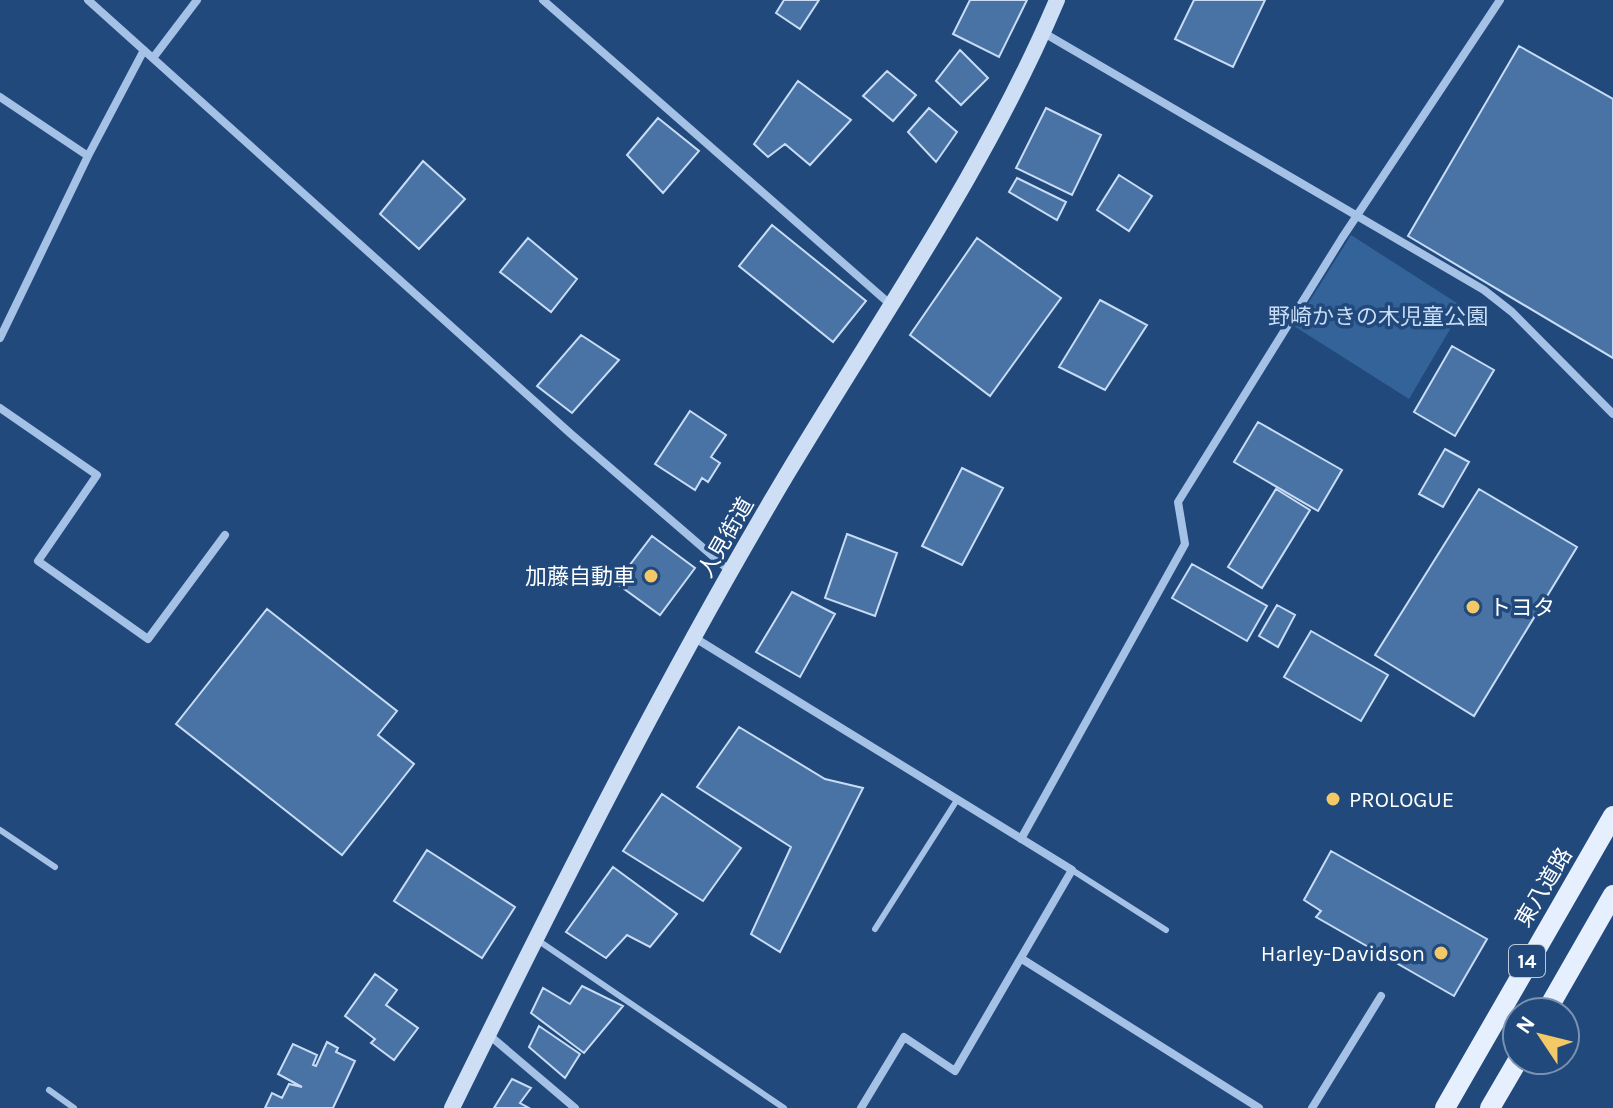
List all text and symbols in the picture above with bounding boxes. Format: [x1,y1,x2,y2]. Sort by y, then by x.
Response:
park label: 野崎かきの木児童公園 [1268,304,1488,330]
street label: 人見街道 [693,493,759,582]
place label: 加藤自動車 [525,564,635,590]
marker: 加藤自動車 [642,567,660,585]
place label: トヨタ [1489,595,1555,621]
marker: トヨタ [1464,598,1482,616]
place label: PROLOGUE [1349,787,1454,813]
marker: PROLOGUE [1324,790,1342,808]
street label: 東八道路 [1510,843,1578,932]
place label: Harley-Davidson [1261,941,1425,967]
marker: Harley-Davidson [1432,944,1450,962]
road number: 14 [1509,945,1545,977]
north arrow [1501,996,1581,1076]
text: N [1510,1011,1541,1039]

